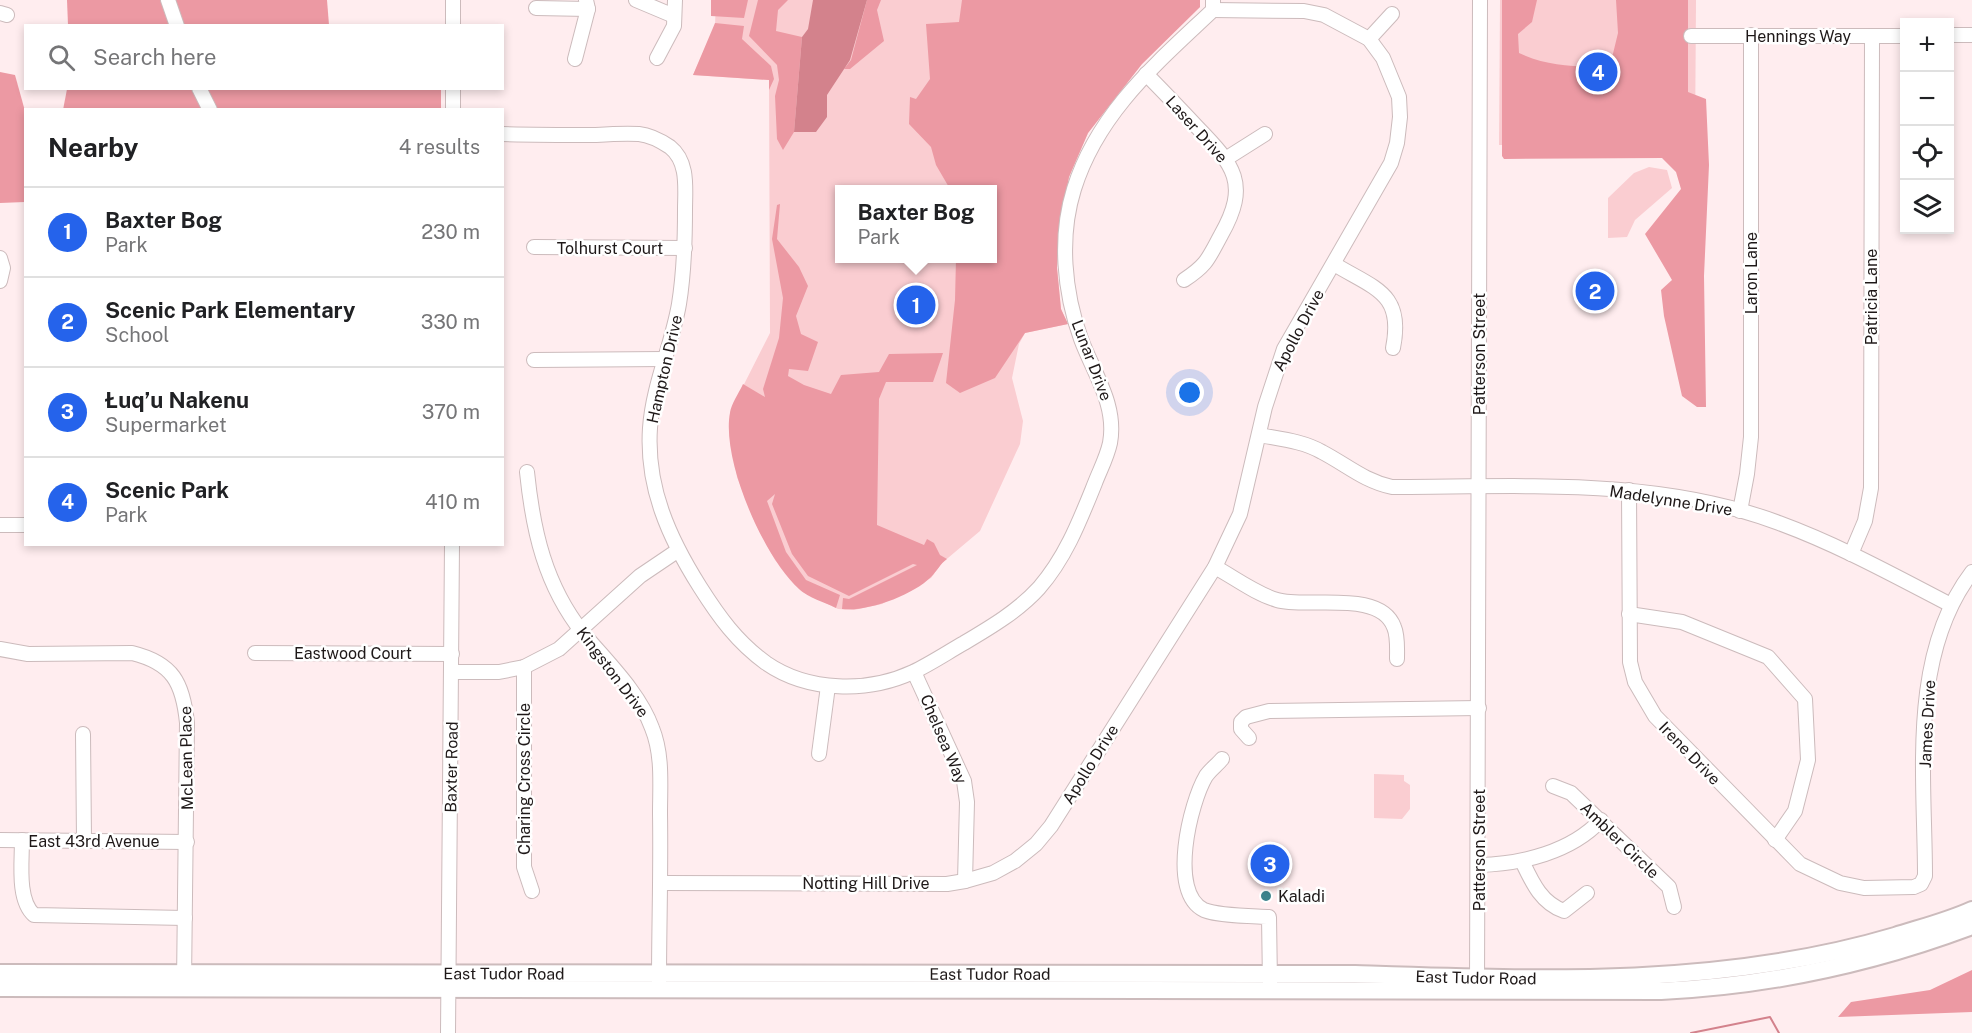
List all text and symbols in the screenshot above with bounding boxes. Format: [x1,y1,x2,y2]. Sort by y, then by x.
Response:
map controls [1900,18,1954,234]
button: + [1900,18,1954,72]
search box [24,24,504,90]
street label: Hennings Way [1745,27,1851,46]
icon: search [45,41,78,74]
text: Search here [93,44,217,70]
pin: 4 [1578,50,1618,94]
button: − [1900,72,1954,126]
street label: Laser Drive [1162,92,1232,167]
button: locate [1900,126,1954,180]
text: Nearby [48,132,138,163]
text: 4 results [399,135,480,159]
button: layers [1900,180,1954,234]
popup [835,185,997,263]
text: Baxter Bog [857,199,975,225]
text: Baxter Bog [105,207,222,233]
text: 1 [63,220,72,244]
text: 230 m [421,220,480,244]
text: Park [857,225,900,249]
street label: Laron Lane [1742,232,1761,314]
text: Park [105,233,148,257]
street label: Tolhurst Court [557,239,663,258]
street label: Patricia Lane [1862,249,1881,345]
pin: 2 [1576,268,1614,314]
pin: 1 [896,282,936,328]
street label: Apollo Drive [1269,286,1328,374]
street label: Patterson Street [1470,293,1489,415]
text: Scenic Park Elementary [105,297,355,323]
text: 2 [61,310,74,334]
text: 330 m [421,310,480,334]
street label: Hampton Drive [643,313,686,425]
street label: Lunar Drive [1067,317,1116,403]
text: School [105,323,169,347]
your location [1175,378,1204,407]
text: Łuq’u Nakenu [105,387,249,413]
text: 3 [61,400,74,424]
text: 370 m [422,400,480,424]
text: Supermarket [105,413,227,437]
text: Scenic Park [105,477,229,503]
street label: Madelynne Drive [1608,481,1734,520]
text: 4 [61,490,74,514]
text: 410 m [425,490,480,514]
text: Park [105,503,148,527]
street label: Kingston Drive [572,623,653,721]
street label: Eastwood Court [294,644,412,663]
street label: James Drive [1916,680,1939,769]
street label: Chelsea Way [916,692,971,787]
street label: Charing Cross Circle [515,703,534,855]
street label: McLean Place [176,706,197,810]
street label: Irene Drive [1655,718,1724,789]
street label: Baxter Road [441,721,462,813]
street label: Apollo Drive [1058,721,1122,808]
street label: Patterson Street [1470,789,1489,911]
street label: Ambler Circle [1576,798,1663,883]
street label: East 43rd Avenue [28,832,160,851]
pin: 3 [1250,842,1290,886]
street label: Notting Hill Drive [802,874,930,893]
place label: Kaladi [1278,887,1325,906]
marker: Kaladi [1259,889,1273,903]
street label: East Tudor Road [443,964,565,983]
street label: East Tudor Road [929,965,1051,984]
street label: East Tudor Road [1415,967,1537,988]

